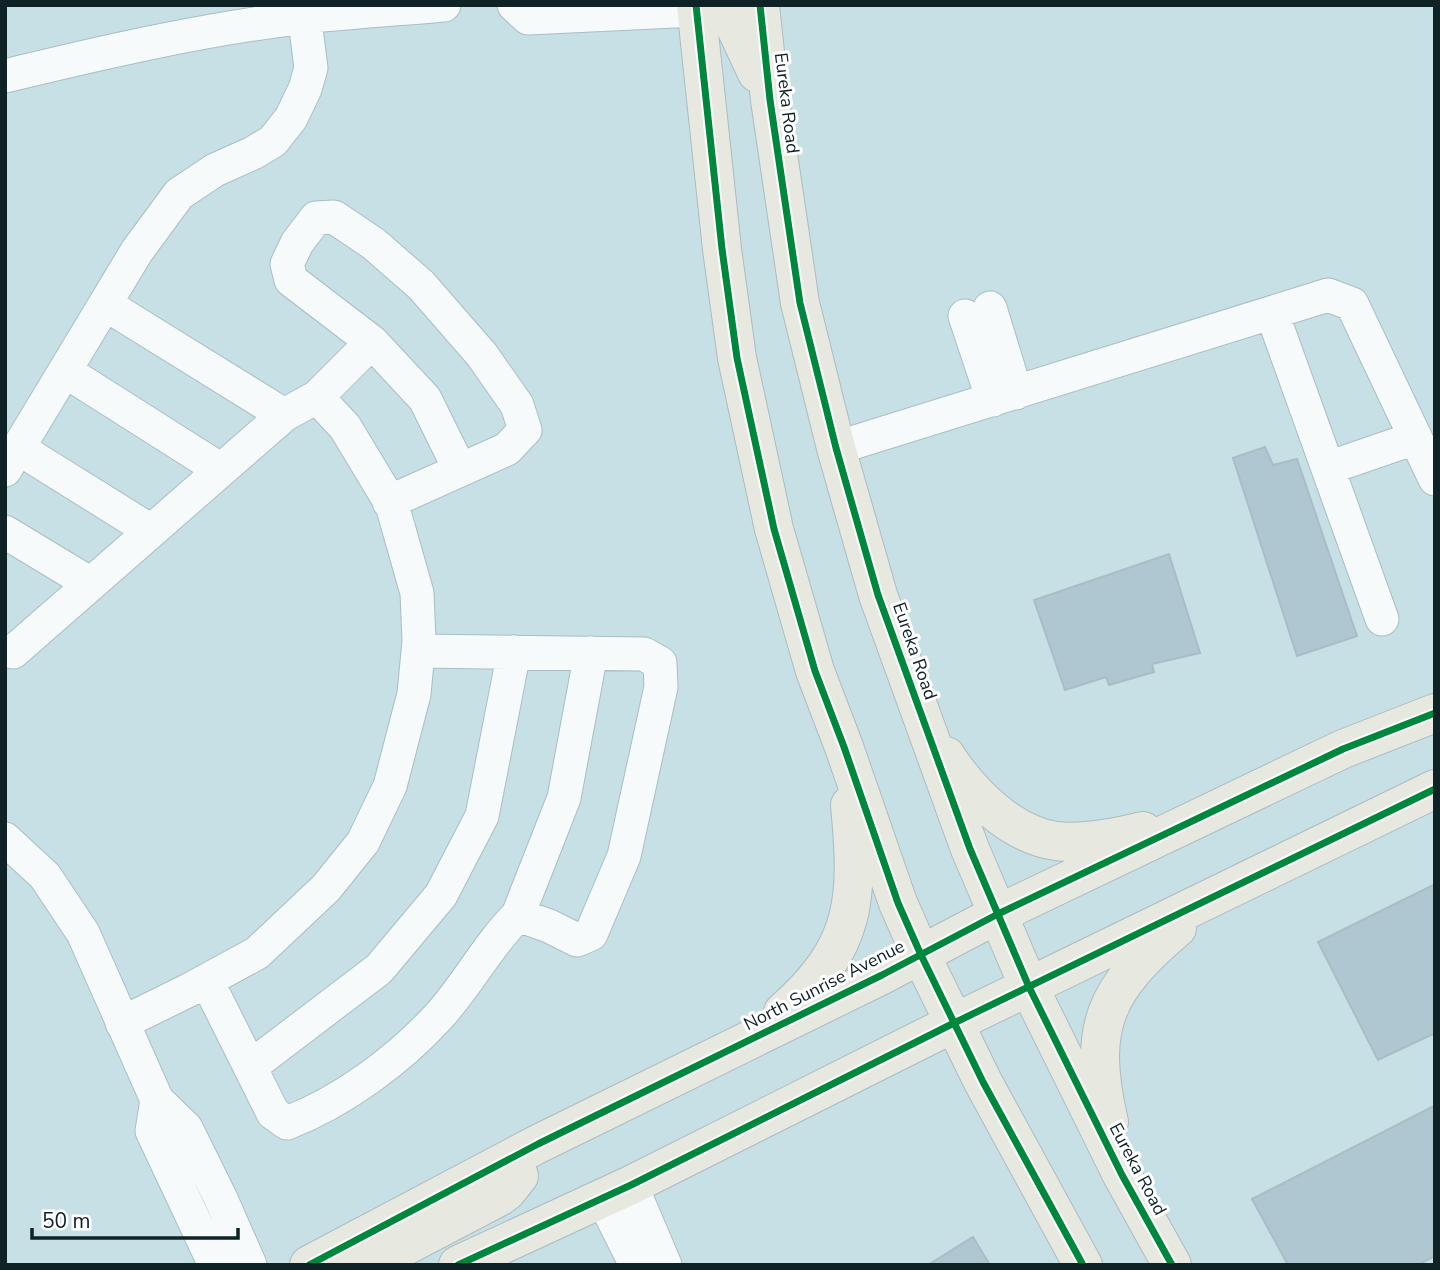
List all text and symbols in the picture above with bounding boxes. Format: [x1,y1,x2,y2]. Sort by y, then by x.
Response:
street label: Eureka Road [769,51,805,155]
street label: Eureka Road [887,599,943,703]
street label: North Sunrise Avenue [739,934,909,1036]
street label: Eureka Road [1104,1119,1172,1219]
scale bar [32,1196,238,1240]
text: 50 m [42,1207,91,1235]

